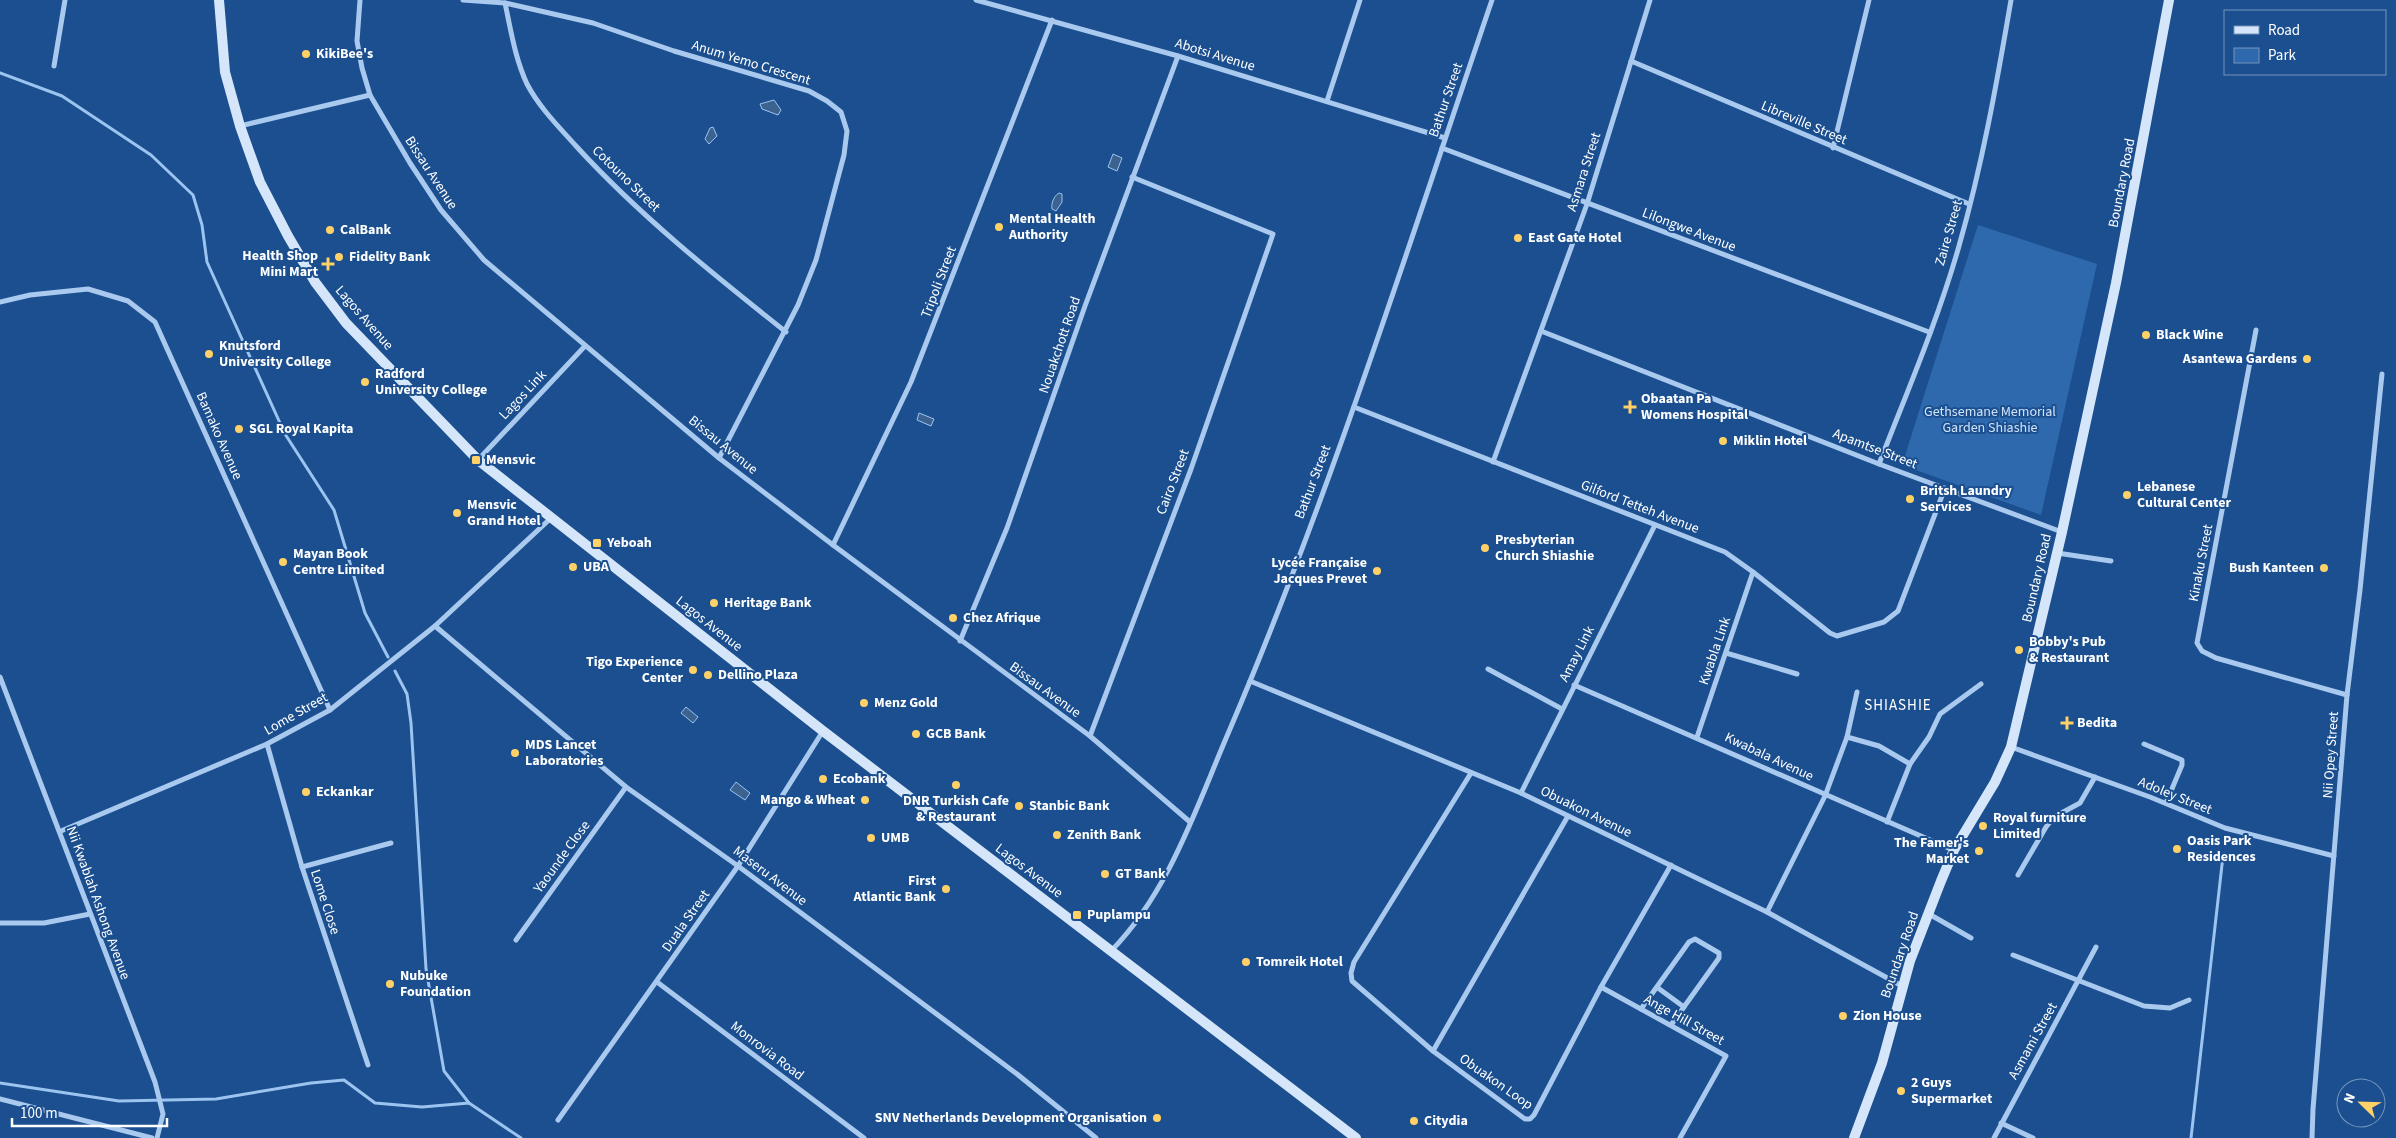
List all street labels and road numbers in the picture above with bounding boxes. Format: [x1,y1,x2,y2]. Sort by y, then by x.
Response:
street label: Abotsi Avenue [1173,33,1257,77]
street label: Anum Yemo Crescent [689,35,813,91]
street label: Bathur Street [1424,60,1468,140]
street label: Libreville Street [1758,96,1850,150]
street label: Asmara Street [1562,130,1606,214]
street label: Bissau Avenue [400,132,462,214]
street label: Boundary Road [2104,137,2140,229]
street label: Cotouno Street [587,141,665,217]
street label: Zaire Street [1930,198,1968,268]
street label: Lilongwe Avenue [1639,203,1739,257]
street label: Tripoli Street [916,243,962,321]
street label: Lagos Avenue [330,281,398,355]
street label: Nouakchott Road [1034,294,1086,396]
street label: Lagos Link [495,366,551,424]
street label: Bamako Avenue [191,389,247,483]
street label: Bissau Avenue [684,411,762,479]
street label: Apamtse Street [1830,424,1920,474]
street label: Bathur Street [1290,442,1336,522]
street label: Cairo Street [1151,446,1195,518]
street label: Gilford Tetteh Avenue [1578,475,1702,539]
street label: Kinaku Street [2184,522,2218,603]
street label: Boundary Road [2017,532,2057,624]
street label: Lagos Avenue [671,591,747,657]
street label: Kwabla Link [1694,614,1736,688]
street label: Amay Link [1554,622,1600,685]
street label: Bissau Avenue [1005,657,1085,723]
street label: Lome Street [260,688,332,740]
street label: Nii Opey Street [2318,711,2344,799]
street label: Kwabala Avenue [1721,728,1817,786]
street label: Adoley Street [2135,772,2215,820]
street label: Obuakon Avenue [1537,781,1635,843]
street label: Yaounde Close [528,817,595,898]
street label: Nii Kwablah Ashong Avenue [61,823,135,983]
street label: Lagos Avenue [991,839,1067,903]
street label: Maseru Avenue [729,841,811,911]
street label: Lome Close [305,867,345,937]
street label: Duala Street [657,886,715,956]
street label: Boundary Road [1876,909,1924,1001]
street label: Ange Hill Street [1640,990,1728,1051]
street label: Asmami Street [2004,999,2063,1083]
street label: Monrovia Road [726,1017,808,1085]
street label: Obuakon Loop [1455,1049,1537,1115]

